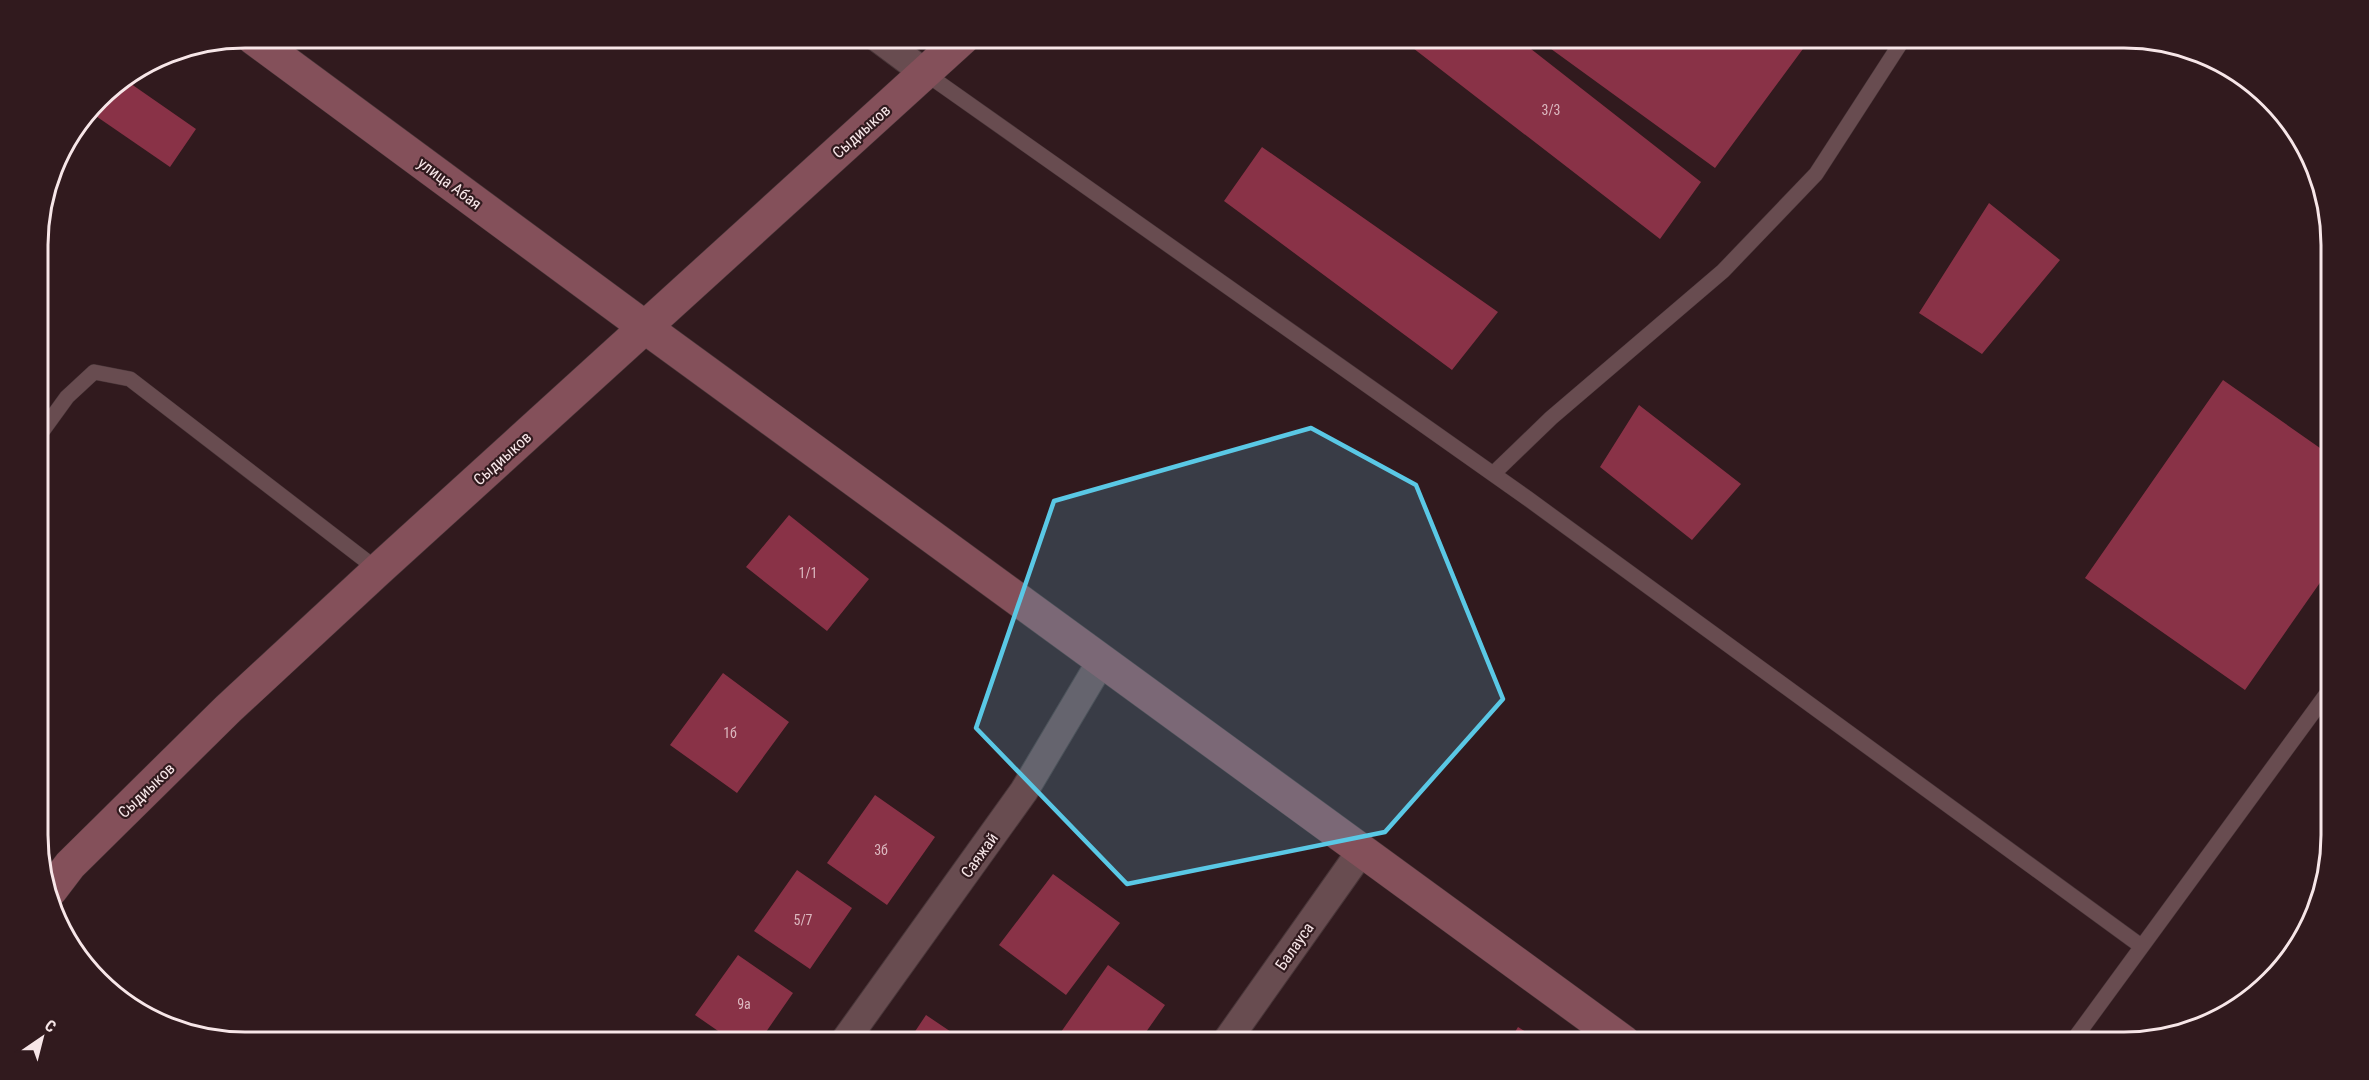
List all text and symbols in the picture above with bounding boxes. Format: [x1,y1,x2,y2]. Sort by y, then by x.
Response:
street label: Сыдиыков [829,101,894,162]
house number: 3/3 [1541,102,1561,118]
street label: улица Абая [414,153,485,213]
street label: Сыдиыков [470,428,535,489]
house number: 1/1 [798,565,818,581]
house number: 1б [723,725,737,741]
street label: Сыдиыков [114,759,179,822]
street label: Саяжай [957,829,1002,881]
house number: 3б [874,842,888,858]
house number: 5/7 [793,912,813,928]
street label: Балауса [1271,919,1318,974]
house number: 9а [737,996,751,1012]
north arrow [12,1008,72,1068]
text: С [41,1016,60,1037]

